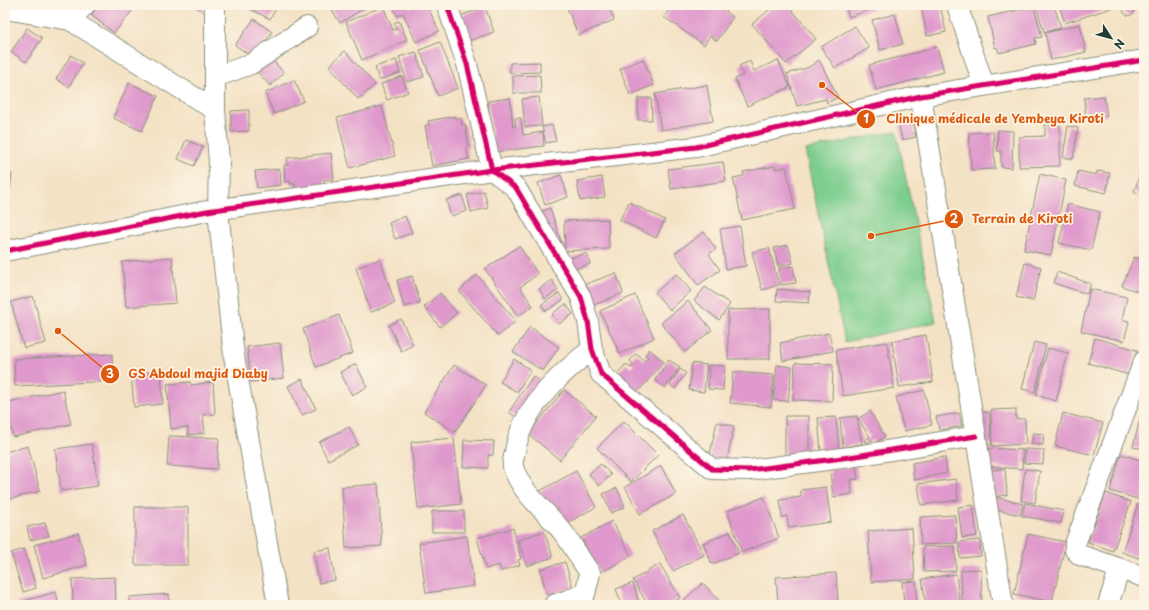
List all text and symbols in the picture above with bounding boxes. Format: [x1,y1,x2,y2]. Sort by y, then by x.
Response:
north arrow [1091,18,1131,58]
text: N [1110,36,1129,53]
callout: Clinique médicale de Yembeya Kiroti [856,107,1113,131]
text: 1 [863,109,869,127]
text: Clinique médicale de Yembeya Kiroti [886,109,1104,127]
callout: Terrain de Kiroti [944,207,1080,231]
text: 2 [950,209,959,227]
text: Terrain de Kiroti [972,209,1073,227]
callout: GS Abdoul majid Diaby [100,362,275,386]
text: 3 [106,364,114,382]
text: GS Abdoul majid Diaby [128,364,268,382]

